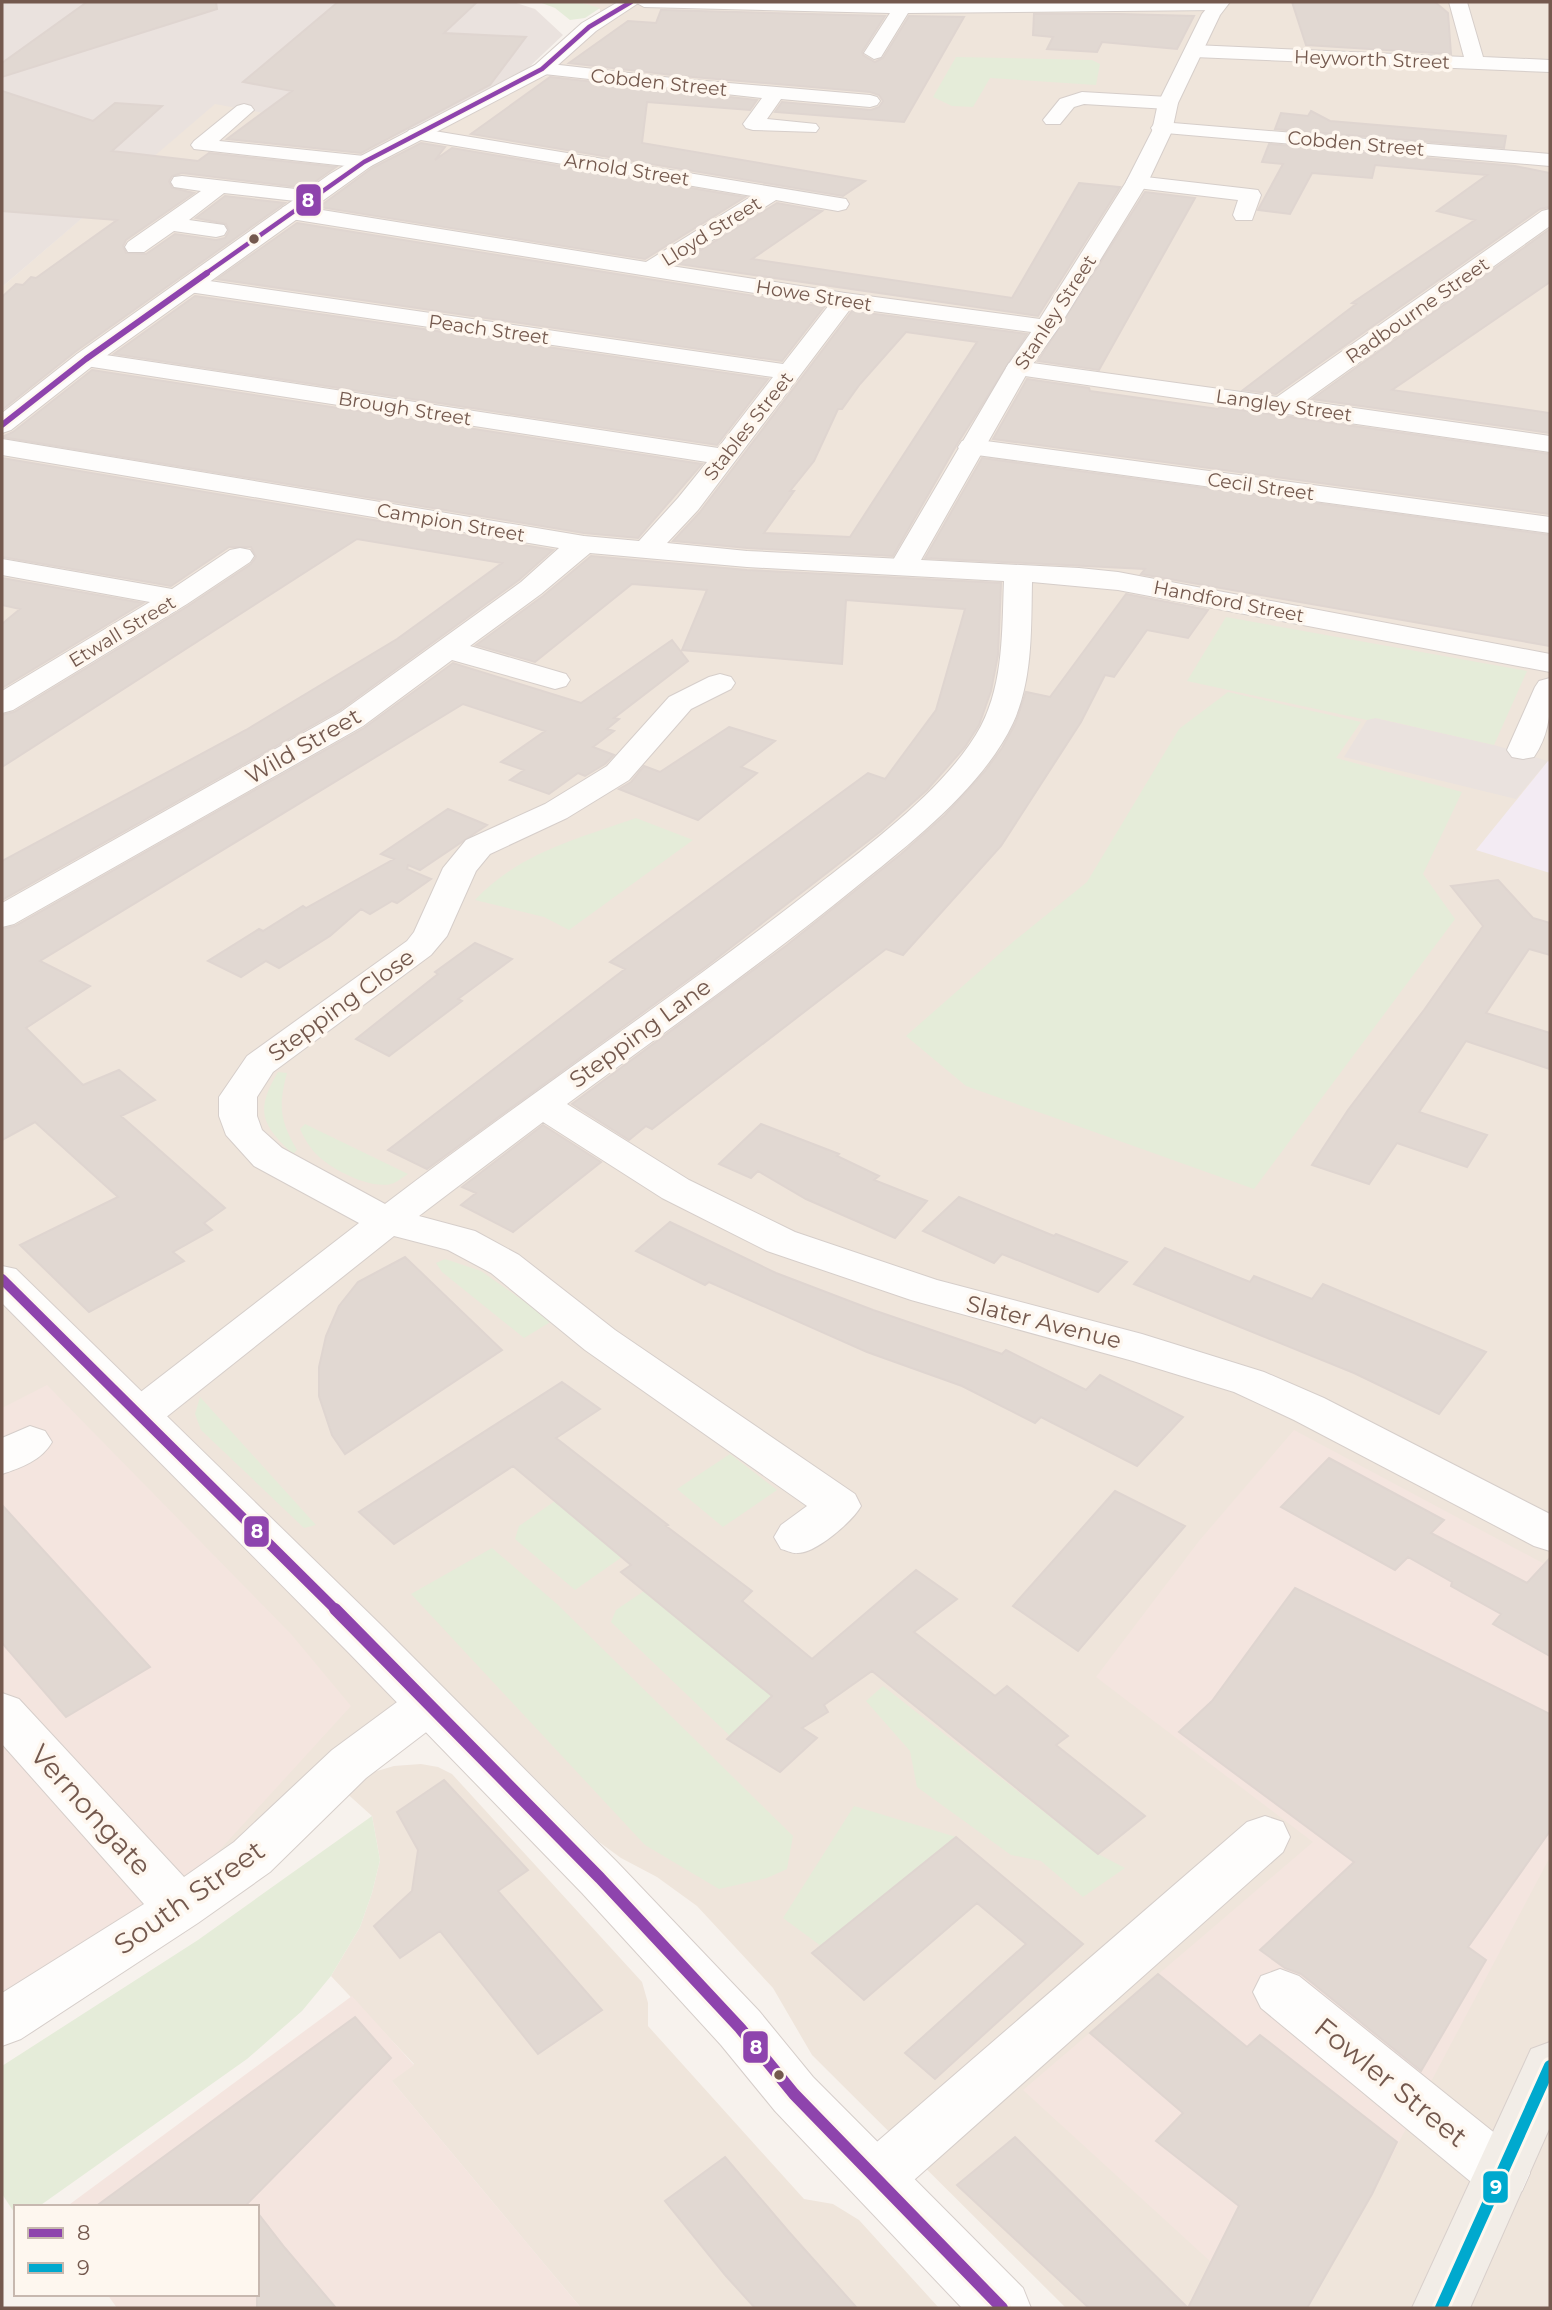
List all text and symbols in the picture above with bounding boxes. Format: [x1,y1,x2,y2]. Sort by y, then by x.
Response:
street label: Heyworth Street [1294,45,1451,74]
street label: Cobden Street [589,64,729,101]
street label: Cobden Street [1286,126,1426,161]
street label: Arnold Street [563,148,691,191]
line badge: 8 [295,183,322,217]
text: 8 [302,189,314,212]
street label: Lloyd Street [657,192,766,271]
unlabelled marker [247,232,261,246]
street label: Stanley Street [1010,250,1101,374]
street label: Radbourne Street [1341,252,1494,368]
street label: Howe Street [754,275,874,316]
street label: Peach Street [427,310,551,349]
street label: Stables Street [699,367,798,485]
street label: Langley Street [1214,385,1354,426]
street label: Brough Street [337,387,474,430]
street label: Cecil Street [1206,468,1316,505]
street label: Campion Street [375,498,527,547]
street label: Handford Street [1151,576,1307,627]
street label: Etwall Street [65,590,180,672]
street label: Wild Street [240,702,366,790]
street label: Stepping Close [263,943,419,1067]
street label: Stepping Lane [564,972,716,1094]
street label: Slater Avenue [964,1289,1124,1355]
line badge: 8 [243,1515,270,1548]
text: 8 [251,1520,263,1543]
street label: Vernongate [23,1737,159,1883]
street label: South Street [107,1833,271,1961]
street label: Fowler Street [1308,2010,1474,2154]
line badge: 8 [742,2030,769,2064]
text: 8 [750,2036,762,2059]
unlabelled marker [772,2068,786,2082]
line badge: 9 [1482,2170,1509,2204]
text: 9 [1490,2176,1502,2199]
legend [14,2205,259,2296]
text: 8 [77,2220,90,2245]
text: 9 [77,2255,90,2280]

